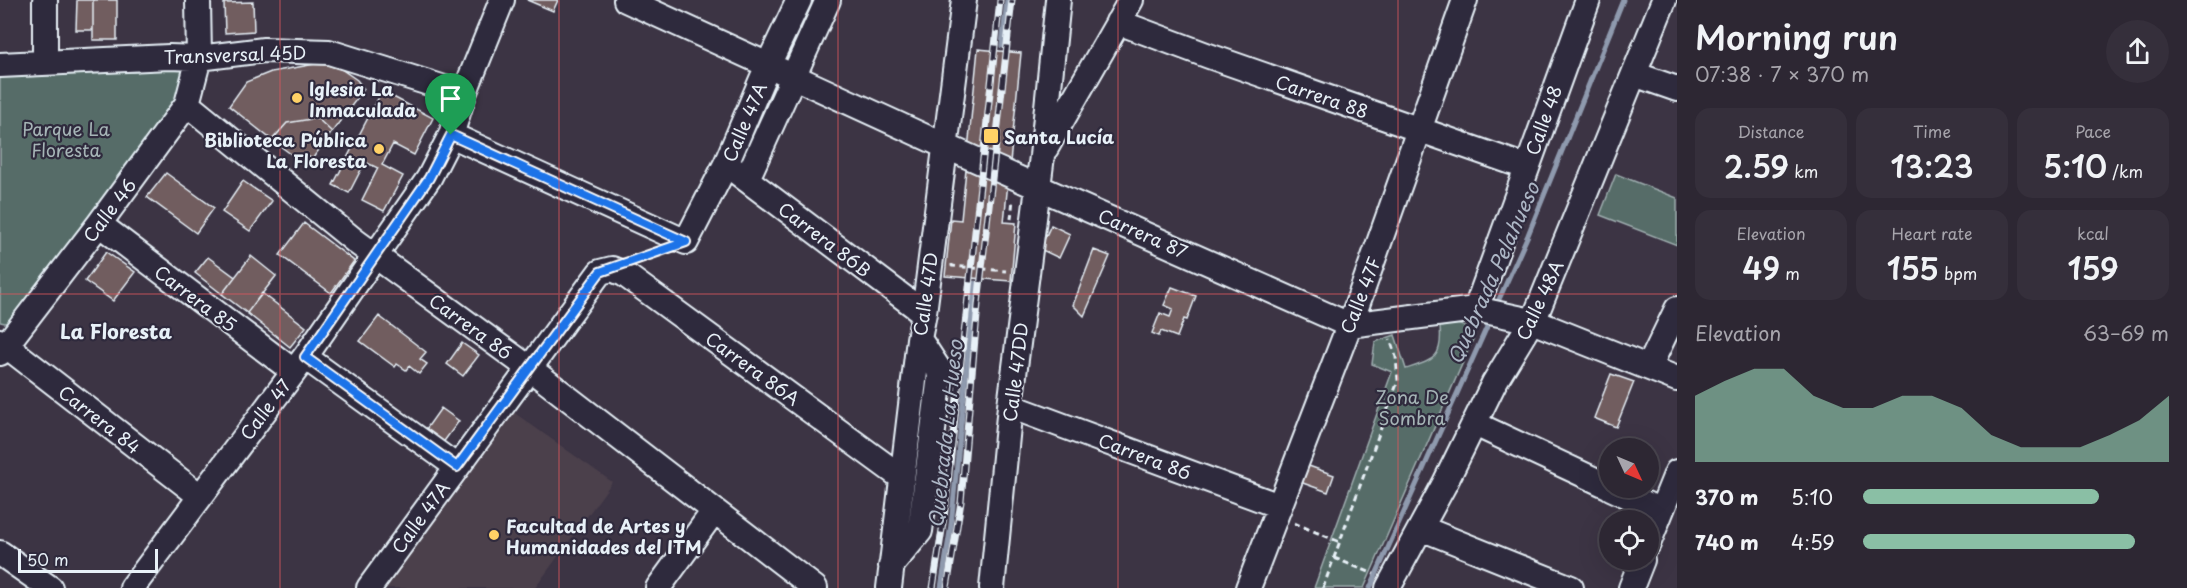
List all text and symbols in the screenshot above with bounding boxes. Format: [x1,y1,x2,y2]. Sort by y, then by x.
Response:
text: Morning run [1695,11,1898,61]
button: share [2106,20,2169,83]
street label: Transversal 45D [163,38,307,70]
text: 07:38 · 7 × 370 m [1695,59,1869,89]
street label: Carrera 88 [1272,68,1372,124]
pin [425,73,476,135]
place label: Iglesia La Inmaculada [309,75,417,123]
street label: Calle 47A [715,78,773,166]
street label: Calle 48 [1518,81,1568,159]
icon: arrive [434,82,467,115]
marker: Iglesia La Inmaculada [290,91,304,105]
park label: Parque La Floresta [22,115,110,163]
text: Distance [1737,119,1805,143]
text: Time [1913,119,1951,143]
text: Pace [2075,119,2111,143]
place label: Santa Lucía [1004,123,1114,150]
place label: Biblioteca Pública La Floresta [204,126,367,174]
marker: Santa Lucía [982,127,1000,145]
marker: Biblioteca Pública La Floresta [372,142,386,156]
text: 2.59 [1724,143,1789,188]
text: 13:23 [1890,143,1974,188]
text: 5:10 [2043,143,2107,188]
text: km [1789,159,1818,183]
text: /km [2107,159,2143,183]
street label: Calle 46 [76,172,142,248]
water label: Quebrada Pelahueso [1439,176,1547,369]
street label: Carrera 86B [773,195,877,283]
street label: Carrera 87 [1094,201,1192,265]
text: Elevation [1736,221,1806,245]
text: Heart rate [1892,221,1972,245]
text: kcal [2077,221,2109,245]
text: 49 [1742,245,1780,290]
text: 155 [1887,245,1939,290]
text: 159 [2067,245,2119,290]
street label: Calle 47D [906,250,944,338]
street label: Calle 47F [1333,253,1387,337]
street label: Calle 48A [1509,255,1569,345]
street label: Carrera 85 [149,258,243,338]
text: m [1780,261,1800,285]
text: bpm [1939,261,1977,285]
street label: Carrera 86 [424,286,518,366]
district label: La Floresta [60,316,172,346]
text: Elevation [1695,318,1781,348]
text: 63–69 m [2083,318,2169,348]
street label: Calle 47DD [995,321,1035,423]
street label: Carrera 86A [700,325,806,412]
water label: Quebrada La Hueso [920,338,970,529]
street label: Calle 47 [233,372,297,445]
street label: Carrera 84 [53,378,147,460]
park label: Zona De Sombra [1375,383,1449,431]
street label: Carrera 86 [1095,426,1195,486]
north arrow [1599,438,1659,498]
map controls [1599,438,1659,570]
street label: Calle 47A [384,475,456,559]
text: 370 m [1695,482,1759,512]
text: 5:10 [1791,482,1833,512]
button: locate [1599,510,1659,570]
place label: Facultad de Artes y Humanidades del ITM [506,512,702,560]
text: 740 m [1695,527,1759,557]
text: 4:59 [1791,527,1835,557]
marker: Facultad de Artes y Humanidades del ITM [487,528,501,542]
scale bar [18,546,158,574]
text: 50 m [27,547,68,571]

